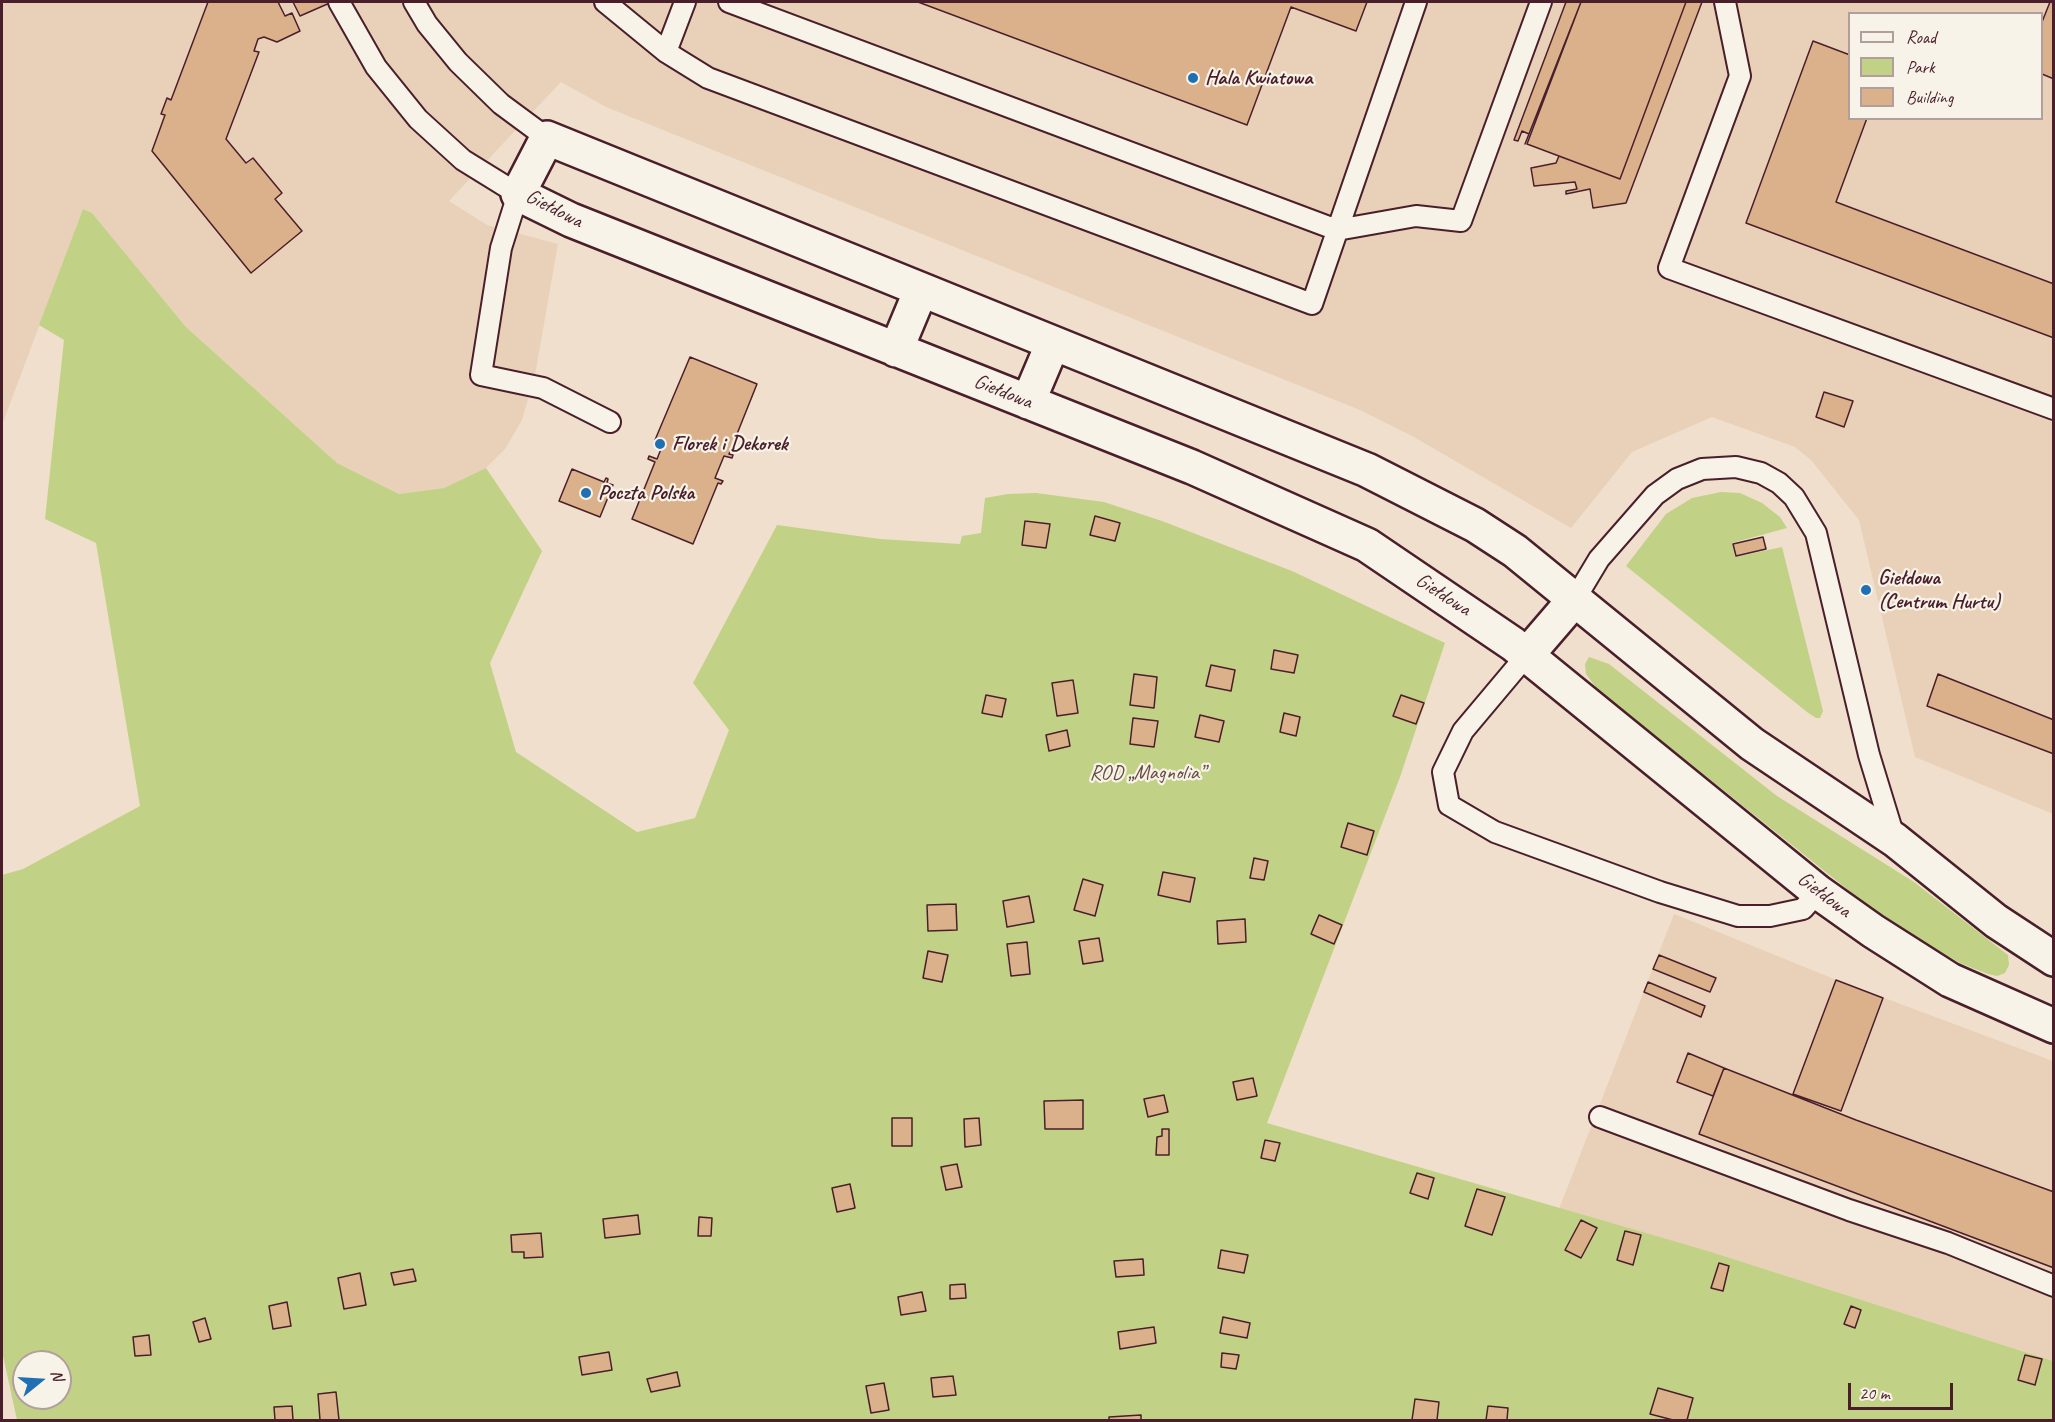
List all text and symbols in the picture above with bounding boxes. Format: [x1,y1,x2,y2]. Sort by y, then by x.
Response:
legend [1848,12,2043,120]
text: Road [1906,26,1936,48]
text: Park [1906,56,1935,78]
place label: Hala Kwiatowa [1205,65,1312,91]
marker: Hala Kwiatowa [1186,71,1200,85]
text: Building [1906,86,1953,108]
street label: Giełdowa [521,184,587,234]
street label: Giełdowa [970,369,1036,415]
place label: Florek i Dekorek [672,431,788,457]
marker: Florek i Dekorek [653,437,667,451]
place label: Poczta Polska [598,480,694,506]
marker: Poczta Polska [579,486,593,500]
place label: Giełdowa (Centrum Hurtu) [1878,565,2000,615]
street label: Giełdowa [1411,568,1475,622]
marker: Giełdowa (Centrum Hurtu) [1859,583,1873,597]
park label: ROD „Magnolia” [1089,760,1205,786]
street label: Giełdowa [1792,867,1856,923]
north arrow [12,1350,72,1410]
text: N [46,1367,68,1383]
scale bar [1851,1371,1956,1409]
text: 20 m [1859,1382,1890,1404]

